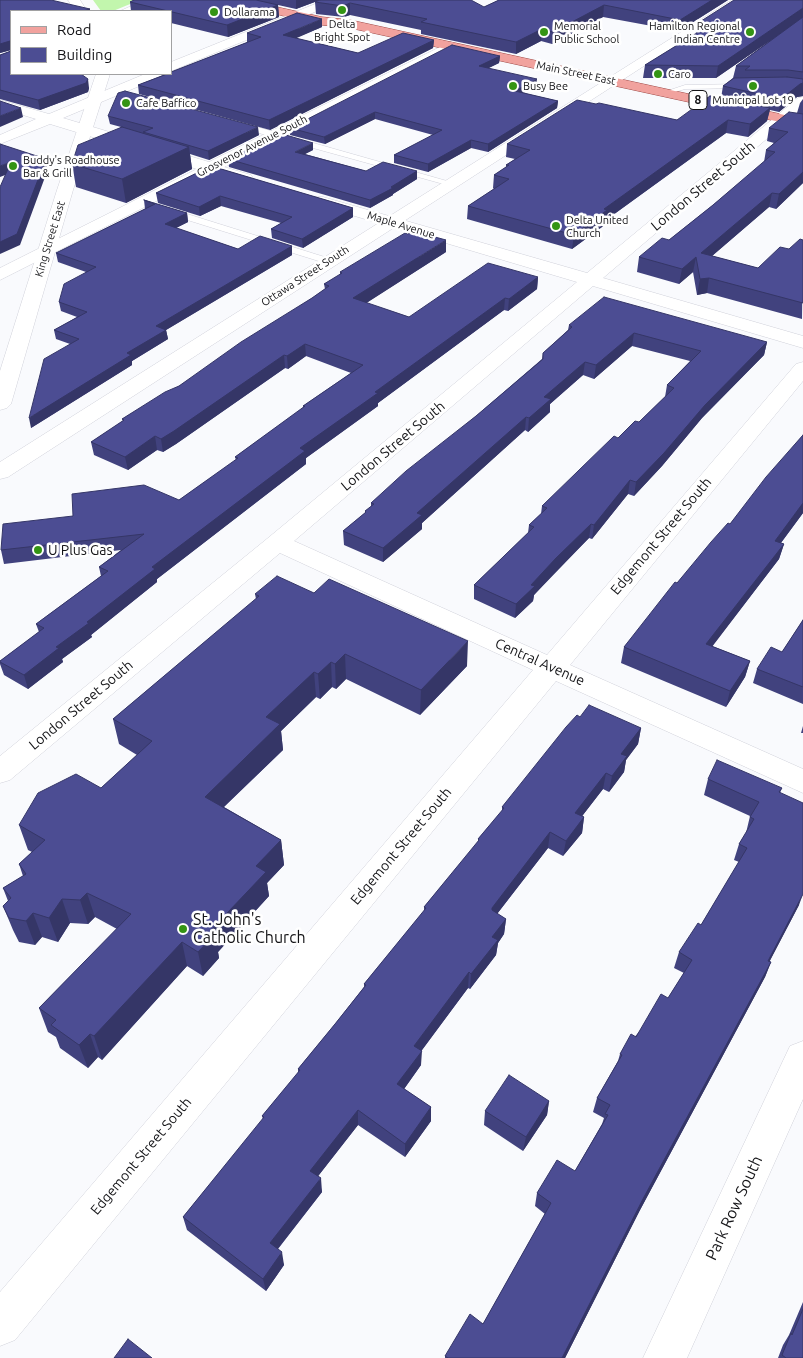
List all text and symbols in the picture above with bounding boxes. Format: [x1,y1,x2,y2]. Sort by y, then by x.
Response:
marker: Delta Bright Spot [336,4,348,16]
place label: Dollarama [224,5,275,19]
marker: Dollarama [208,6,220,18]
legend [10,10,172,75]
place label: Delta Bright Spot [314,17,370,43]
place label: Memorial Public School [554,19,619,45]
place label: Hamilton Regional Indian Centre [649,19,740,45]
text: Road [57,21,92,38]
marker: Memorial Public School [538,26,550,38]
marker: Hamilton Regional Indian Centre [744,26,756,38]
text: Building [57,46,112,63]
street label: Main Street East [535,58,617,88]
place label: Caro [668,67,691,81]
marker: Caro [652,68,664,80]
place label: Busy Bee [523,79,568,93]
marker: Busy Bee [507,80,519,92]
marker: Municipal Lot 19 [747,80,759,92]
road number: 8 [689,90,707,110]
place label: Municipal Lot 19 [712,93,794,107]
place label: Cafe Baffico [136,96,196,110]
marker: Cafe Baffico [120,97,132,109]
street label: Grosvenor Avenue South [195,112,309,180]
street label: London Street South [648,138,758,234]
place label: Buddy's Roadhouse Bar & Grill [23,153,120,179]
marker: Buddy's Roadhouse Bar & Grill [7,160,19,172]
street label: King Street East [32,199,68,279]
street label: Maple Avenue [366,208,436,242]
place label: Delta United Church [566,213,628,239]
marker: Delta United Church [550,220,562,232]
street label: Ottawa Street South [259,243,351,309]
street label: London Street South [338,398,448,494]
street label: Edgemont Street South [607,474,715,598]
place label: U Plus Gas [48,542,113,558]
marker: U Plus Gas [32,544,44,556]
street label: Central Avenue [493,635,587,689]
street label: London Street South [26,657,136,753]
street label: Edgemont Street South [347,784,455,908]
place label: St. John's Catholic Church [193,910,306,948]
marker: St. John's Catholic Church [177,923,189,935]
street label: Edgemont Street South [87,1094,195,1218]
street label: Park Row South [701,1153,767,1263]

